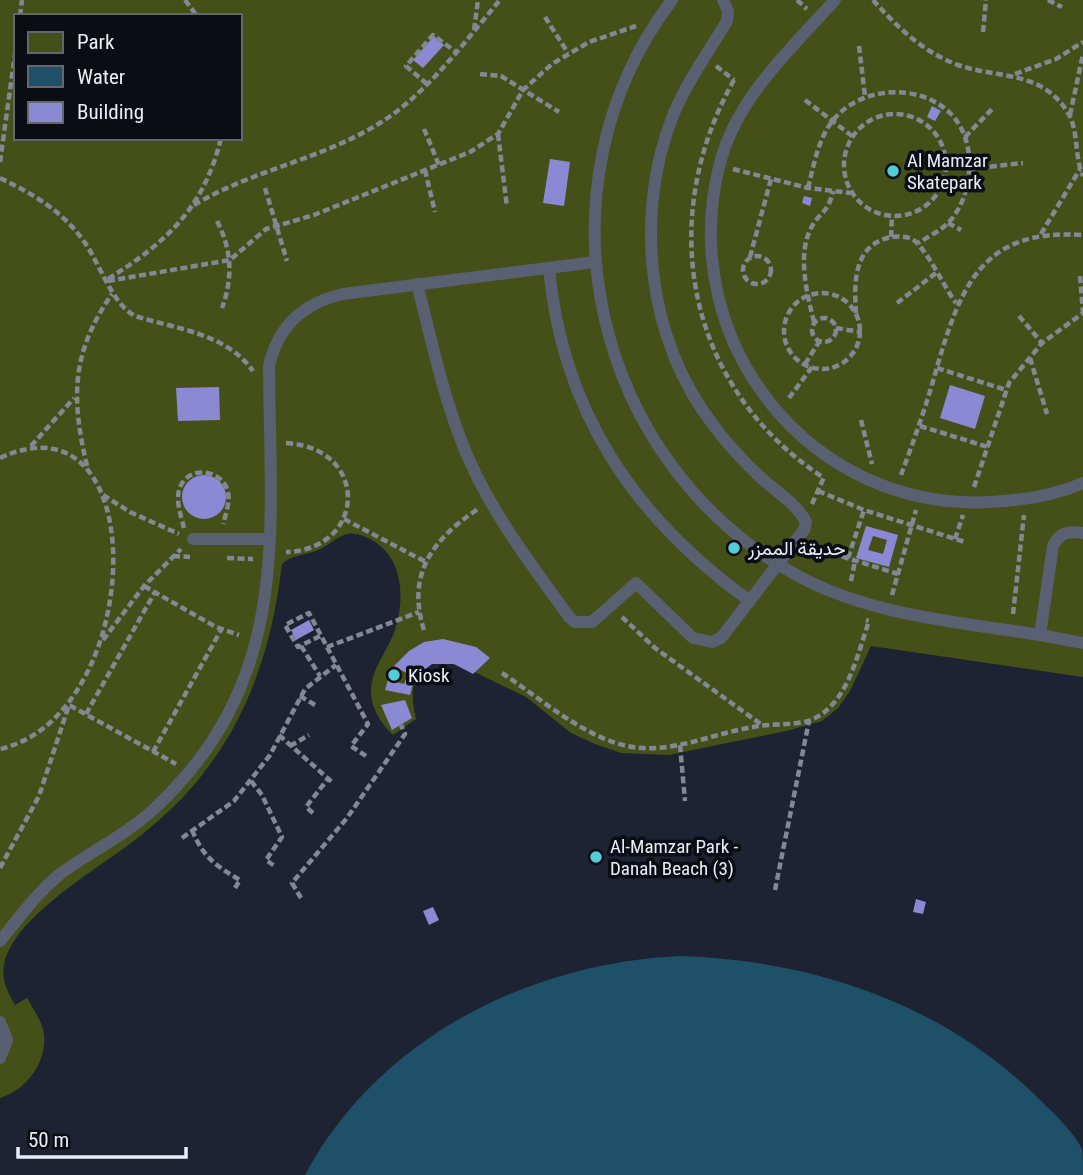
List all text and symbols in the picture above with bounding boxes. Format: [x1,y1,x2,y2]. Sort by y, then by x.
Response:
legend [14,14,242,140]
text: Park [77,30,115,54]
text: Water [77,65,125,89]
text: Building [77,100,144,124]
place label: Al Mamzar Skatepark [907,149,988,194]
marker: Al Mamzar Skatepark [885,163,901,179]
place label: حديقة الممزر [747,537,846,560]
marker: حديقة الممزر [726,540,742,556]
place label: Kiosk [408,664,450,687]
marker: Kiosk [386,667,402,683]
place label: Al-Mamzar Park - Danah Beach (3) [610,835,739,880]
marker: Al-Mamzar Park - Danah Beach (3) [588,849,604,865]
scale bar [18,1116,186,1160]
text: 50 m [28,1128,69,1152]

